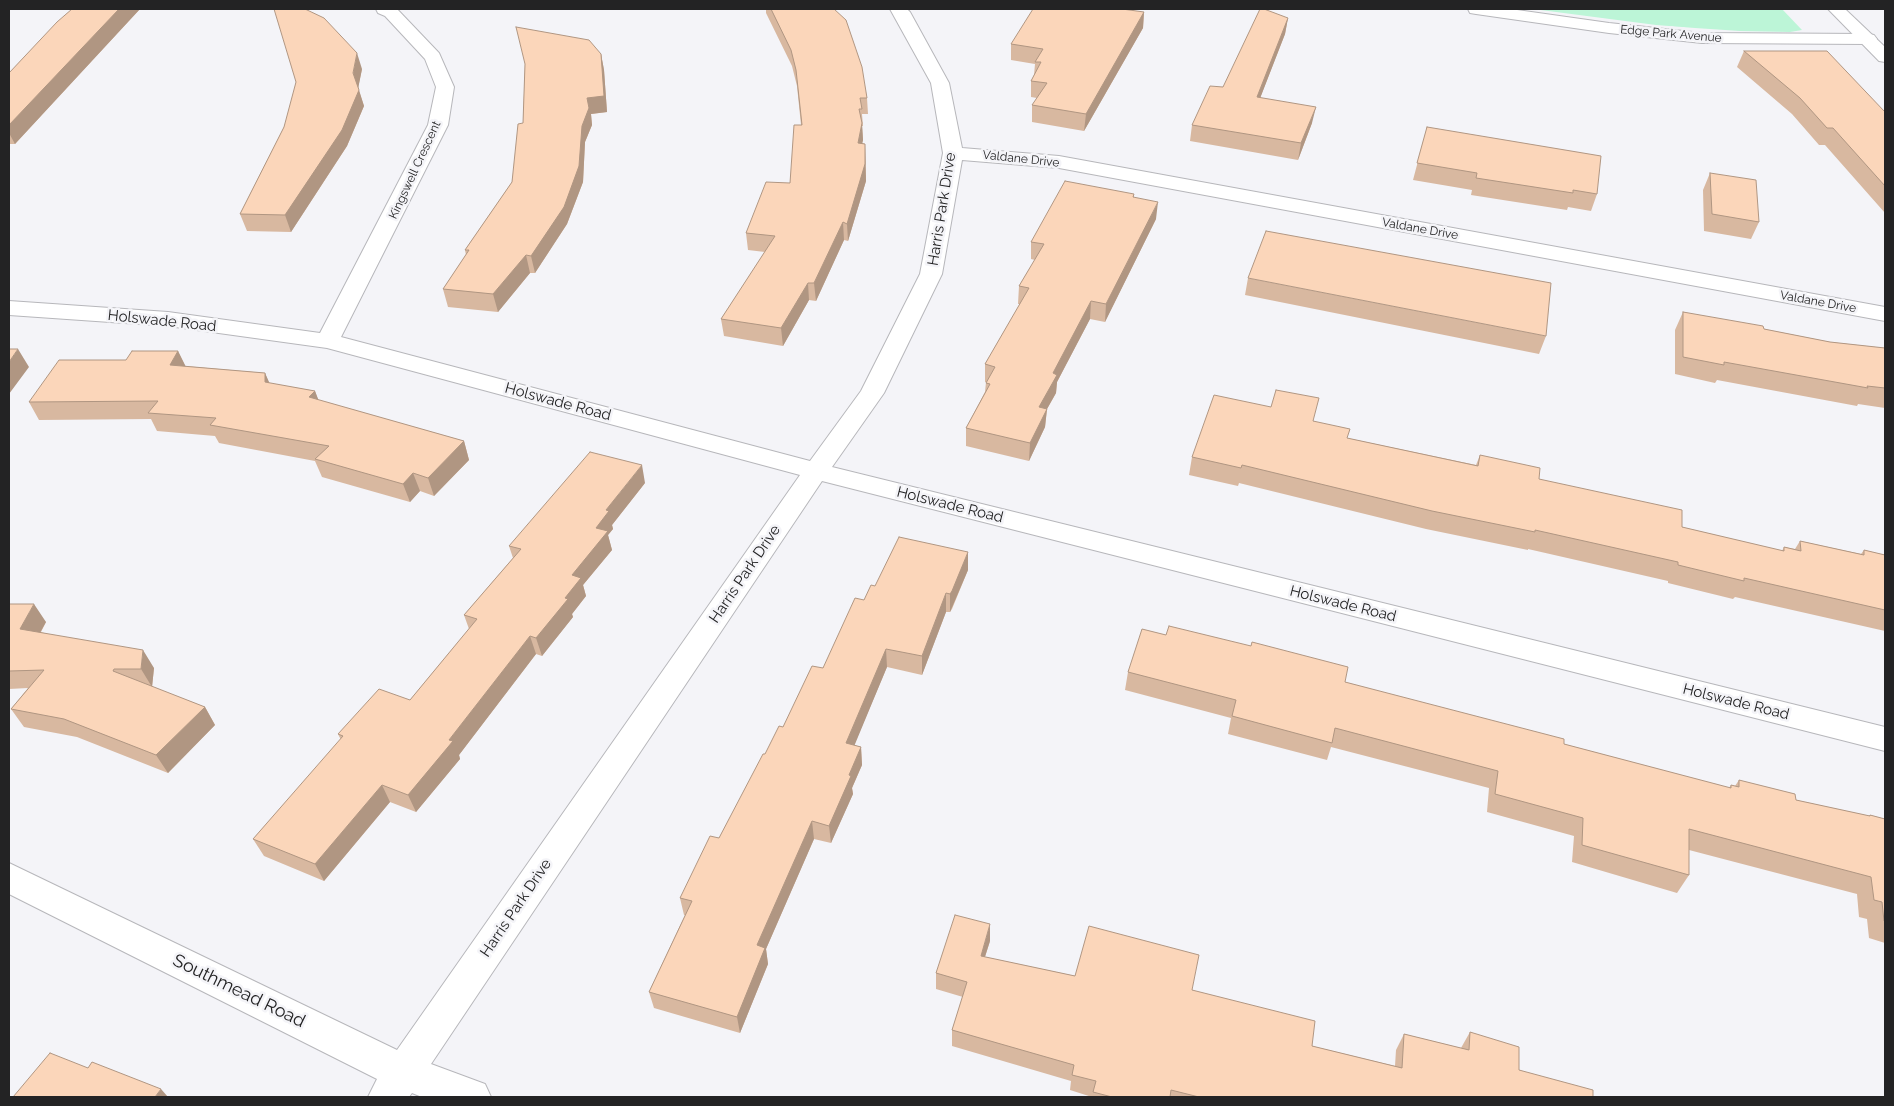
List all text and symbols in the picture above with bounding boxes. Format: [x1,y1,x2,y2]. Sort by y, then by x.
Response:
street label: Edge Park Avenue [1620,22,1722,46]
street label: Kingswell Crescent [386,119,444,221]
street label: Valdane Drive [982,148,1060,170]
street label: Harris Park Drive [924,151,960,267]
street label: Valdane Drive [1381,215,1459,243]
street label: Valdane Drive [1779,288,1857,316]
street label: Holswade Road [107,306,217,336]
street label: Holswade Road [503,379,613,425]
street label: Holswade Road [895,483,1005,527]
street label: Harris Park Drive [706,522,784,626]
street label: Holswade Road [1288,582,1398,626]
street label: Holswade Road [1681,680,1791,724]
street label: Harris Park Drive [477,856,555,960]
street label: Southmead Road [169,950,309,1032]

